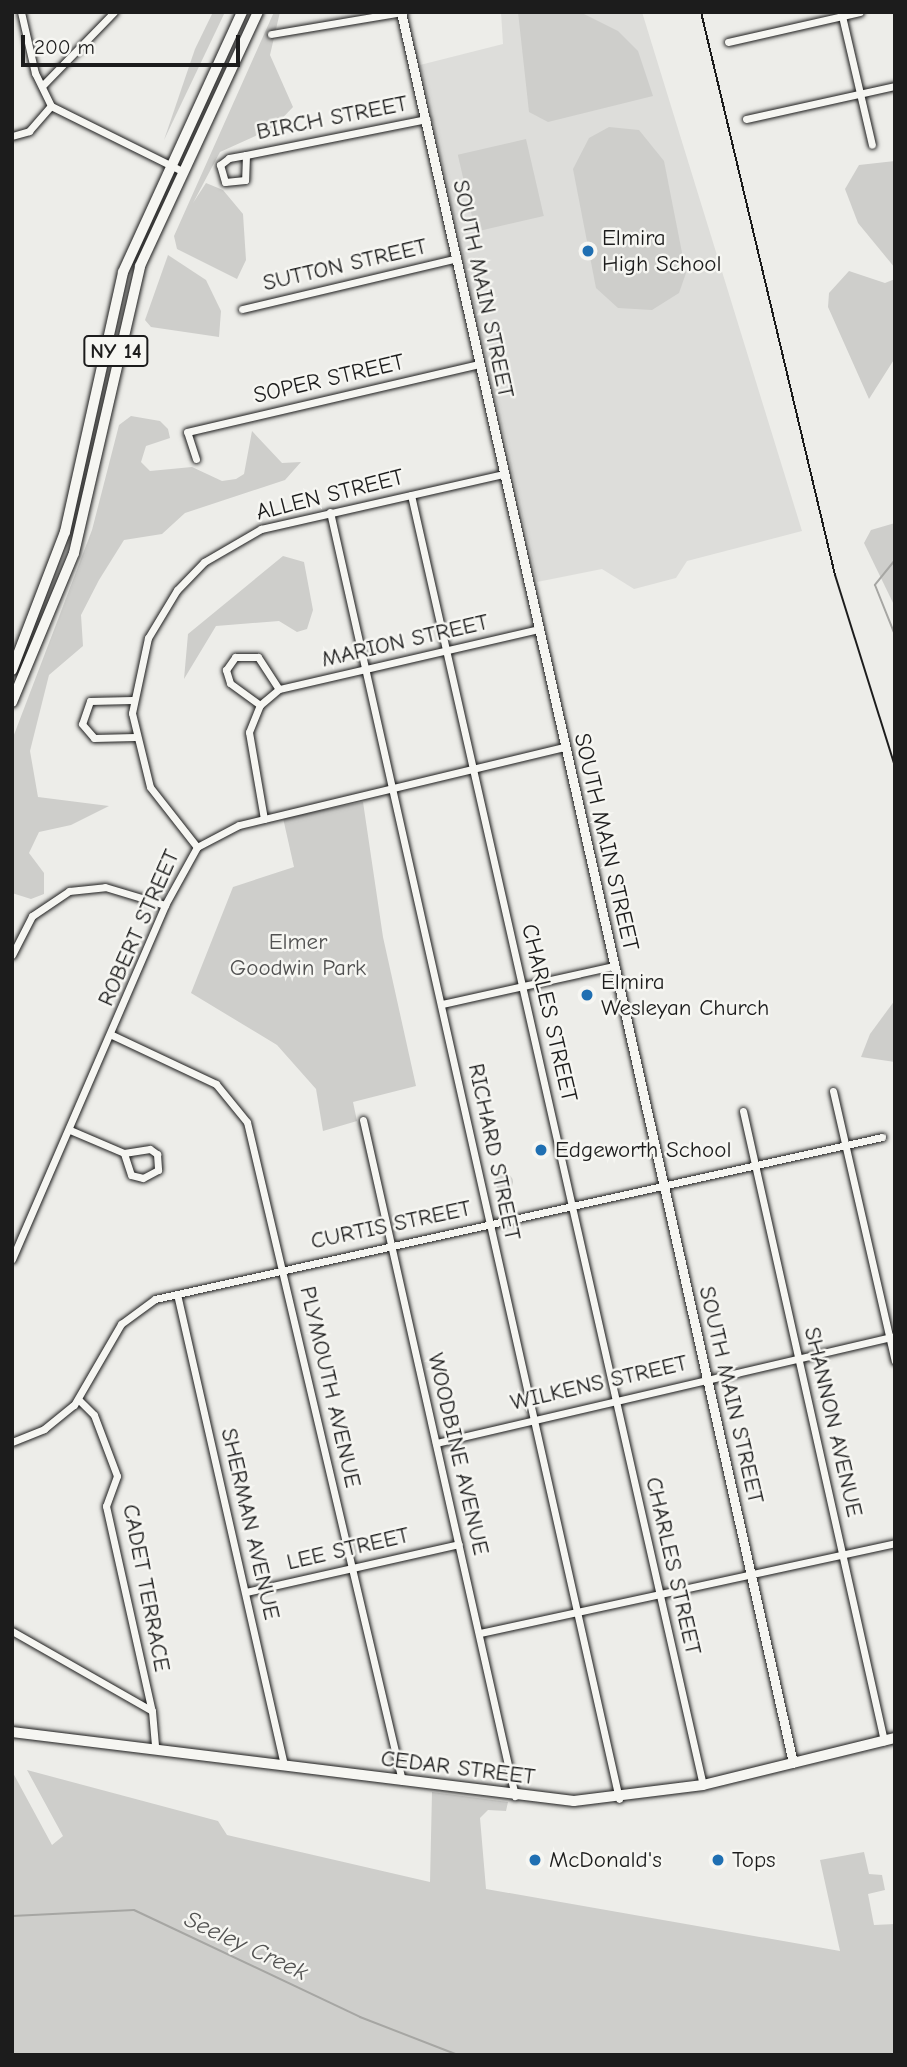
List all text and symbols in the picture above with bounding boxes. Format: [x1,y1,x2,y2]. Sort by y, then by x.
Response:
scale bar [24,21,243,65]
text: 200 m [34,35,95,59]
street label: BIRCH STREET [254,90,410,146]
street label: SOUTH MAIN STREET [446,177,520,401]
place label: Elmira High School [602,224,722,278]
street label: SUTTON STREET [260,233,430,297]
marker: Elmira High School [580,243,596,259]
road number: NY 14 [83,334,149,368]
street label: SOPER STREET [251,348,407,410]
street label: ALLEN STREET [253,463,407,527]
street label: MARION STREET [319,608,491,674]
street label: SOUTH MAIN STREET [568,731,644,953]
street label: ROBERT STREET [92,846,186,1010]
street label: CHARLES STREET [515,921,583,1105]
park label: Elmer Goodwin Park [230,928,366,982]
place label: Elmira Wesleyan Church [601,968,769,1022]
marker: Elmira Wesleyan Church [579,987,595,1003]
street label: RICHARD STREET [462,1061,526,1243]
place label: Edgeworth School [555,1136,731,1164]
marker: Edgeworth School [533,1142,549,1158]
street label: CURTIS STREET [308,1195,474,1255]
street label: PLYMOUTH AVENUE [293,1284,367,1490]
street label: SOUTH MAIN STREET [693,1284,769,1506]
street label: SHANNON AVENUE [798,1324,868,1520]
street label: WILKENS STREET [508,1349,690,1417]
street label: WOODBINE AVENUE [421,1350,495,1558]
street label: SHERMAN AVENUE [215,1425,285,1623]
street label: CHARLES STREET [639,1474,707,1658]
street label: CADET TERRACE [116,1502,176,1674]
street label: LEE STREET [284,1521,412,1577]
street label: CEDAR STREET [379,1745,537,1791]
place label: McDonald's [549,1846,662,1874]
place label: Tops [732,1846,776,1874]
marker: McDonald's [527,1852,543,1868]
marker: Tops [710,1852,726,1868]
water label: Seeley Creek [180,1905,312,1987]

